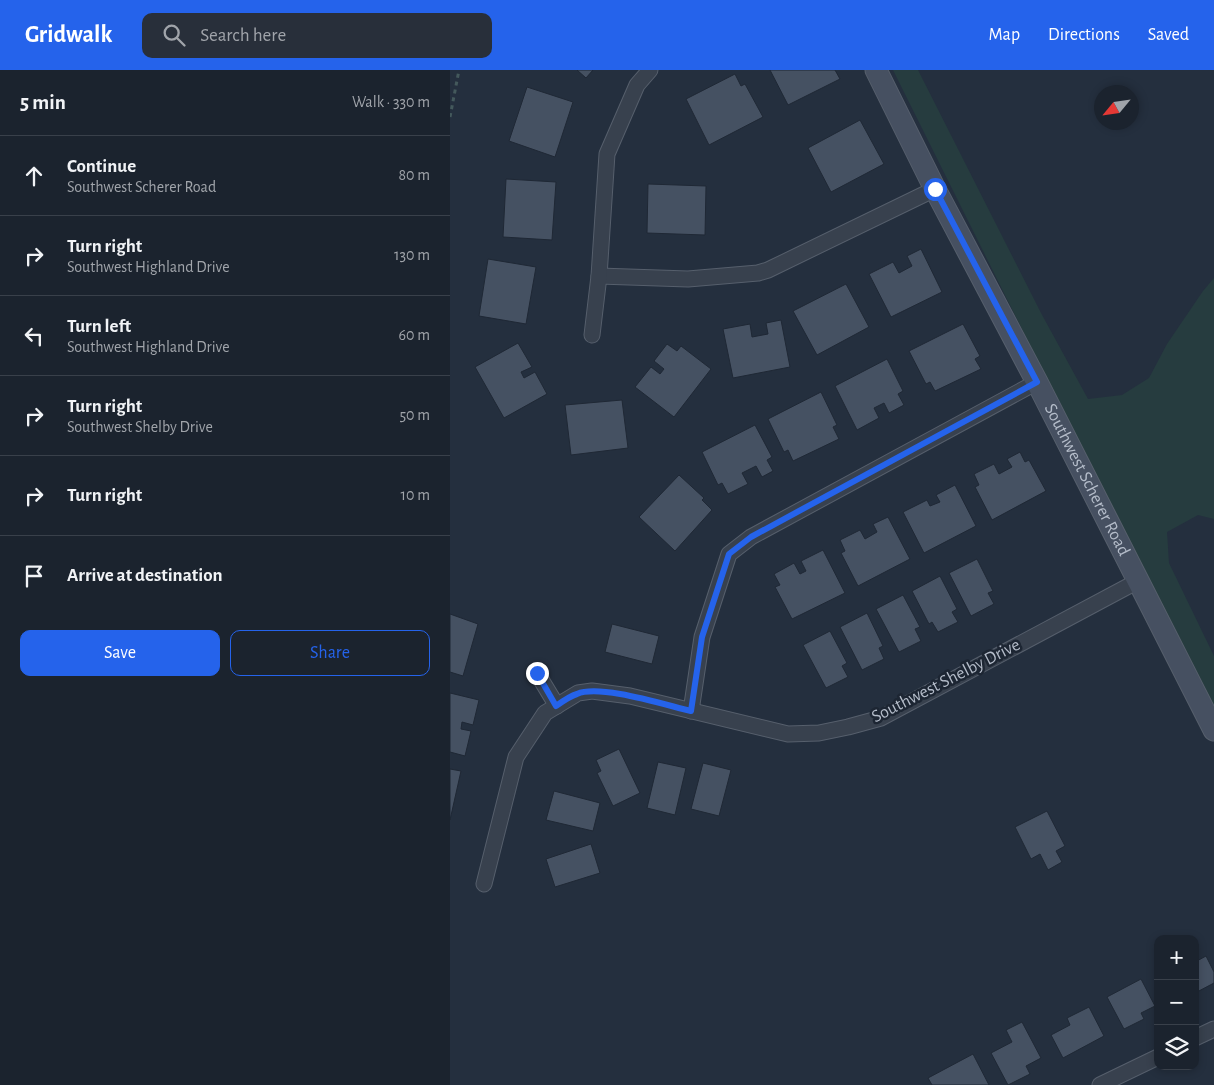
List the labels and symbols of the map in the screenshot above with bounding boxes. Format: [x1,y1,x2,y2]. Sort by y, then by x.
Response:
north arrow [1094,85,1139,130]
route start [924,178,947,201]
street label: Southwest Scherer Road [1041,401,1133,559]
street label: Southwest Shelby Drive [869,636,1023,726]
route end [526,662,549,685]

